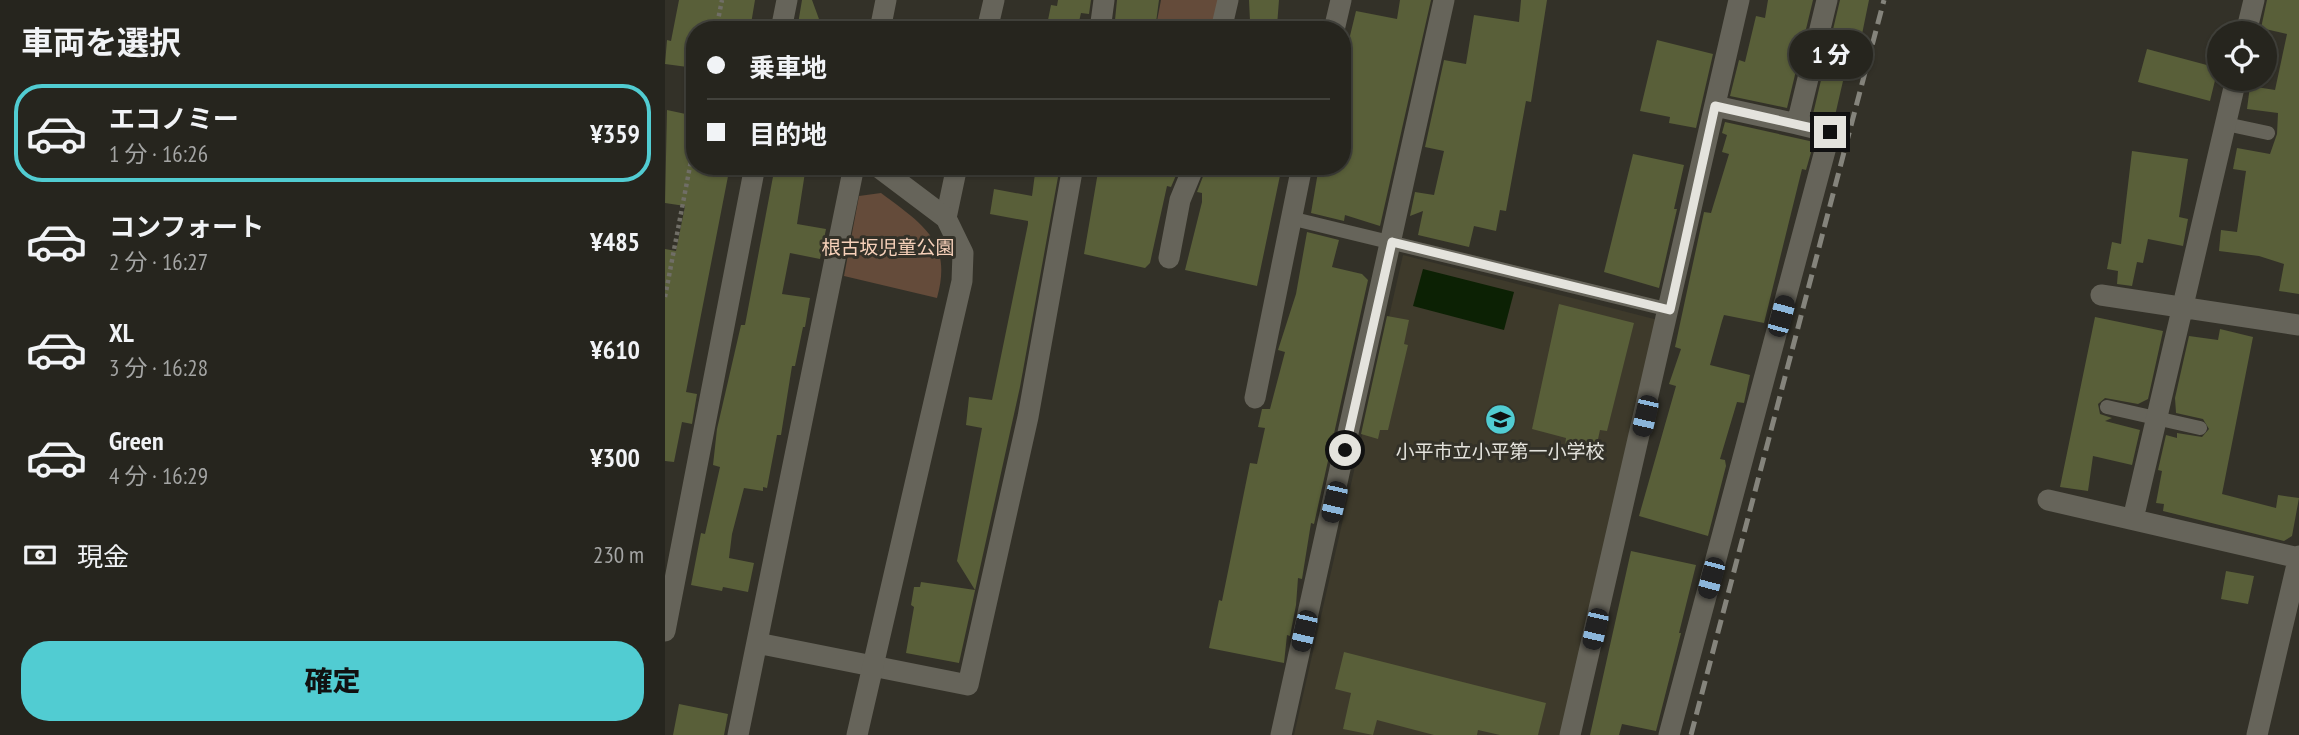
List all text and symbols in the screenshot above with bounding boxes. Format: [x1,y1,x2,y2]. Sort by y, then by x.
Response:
text: 車両を選択 [21,21,181,63]
map controls [2207,21,2277,91]
button: locate [2207,21,2277,91]
callout: 1 分 [1788,31,1872,80]
text: 1 分 [1812,40,1850,69]
text: 乗車地 [749,51,827,84]
icon: car [25,102,88,165]
text: エコノミー [109,102,239,135]
route end [1814,116,1846,148]
text: ¥359 [590,117,640,150]
text: 目的地 [749,118,827,151]
text: 1 分 · 16:26 [109,139,208,168]
icon: car [25,210,88,273]
text: コンフォート [109,210,264,243]
text: ¥485 [590,225,640,258]
park label: 根古坂児童公園 [821,235,955,259]
text: 2 分 · 16:27 [109,247,208,276]
car [1766,293,1797,339]
text: XL [109,316,134,349]
icon: car [25,318,88,381]
text: ¥610 [590,333,640,366]
text: 3 分 · 16:28 [109,353,208,382]
car [1631,393,1660,439]
school or university icon: 小平市立小平第一小学校 [1483,403,1517,437]
text: Green [109,424,164,457]
icon: car [25,426,88,489]
route start [1329,434,1361,466]
place label: 小平市立小平第一小学校 [1395,439,1605,463]
text: ¥300 [590,441,640,474]
text: 4 分 · 16:29 [109,461,208,490]
car [1320,479,1349,525]
icon: cash [21,536,59,574]
text: 現金 [77,540,129,573]
text: 230 m [593,540,644,569]
car [1696,555,1727,601]
car [1581,606,1610,652]
car [1290,608,1319,654]
button: 確定 [21,641,644,721]

